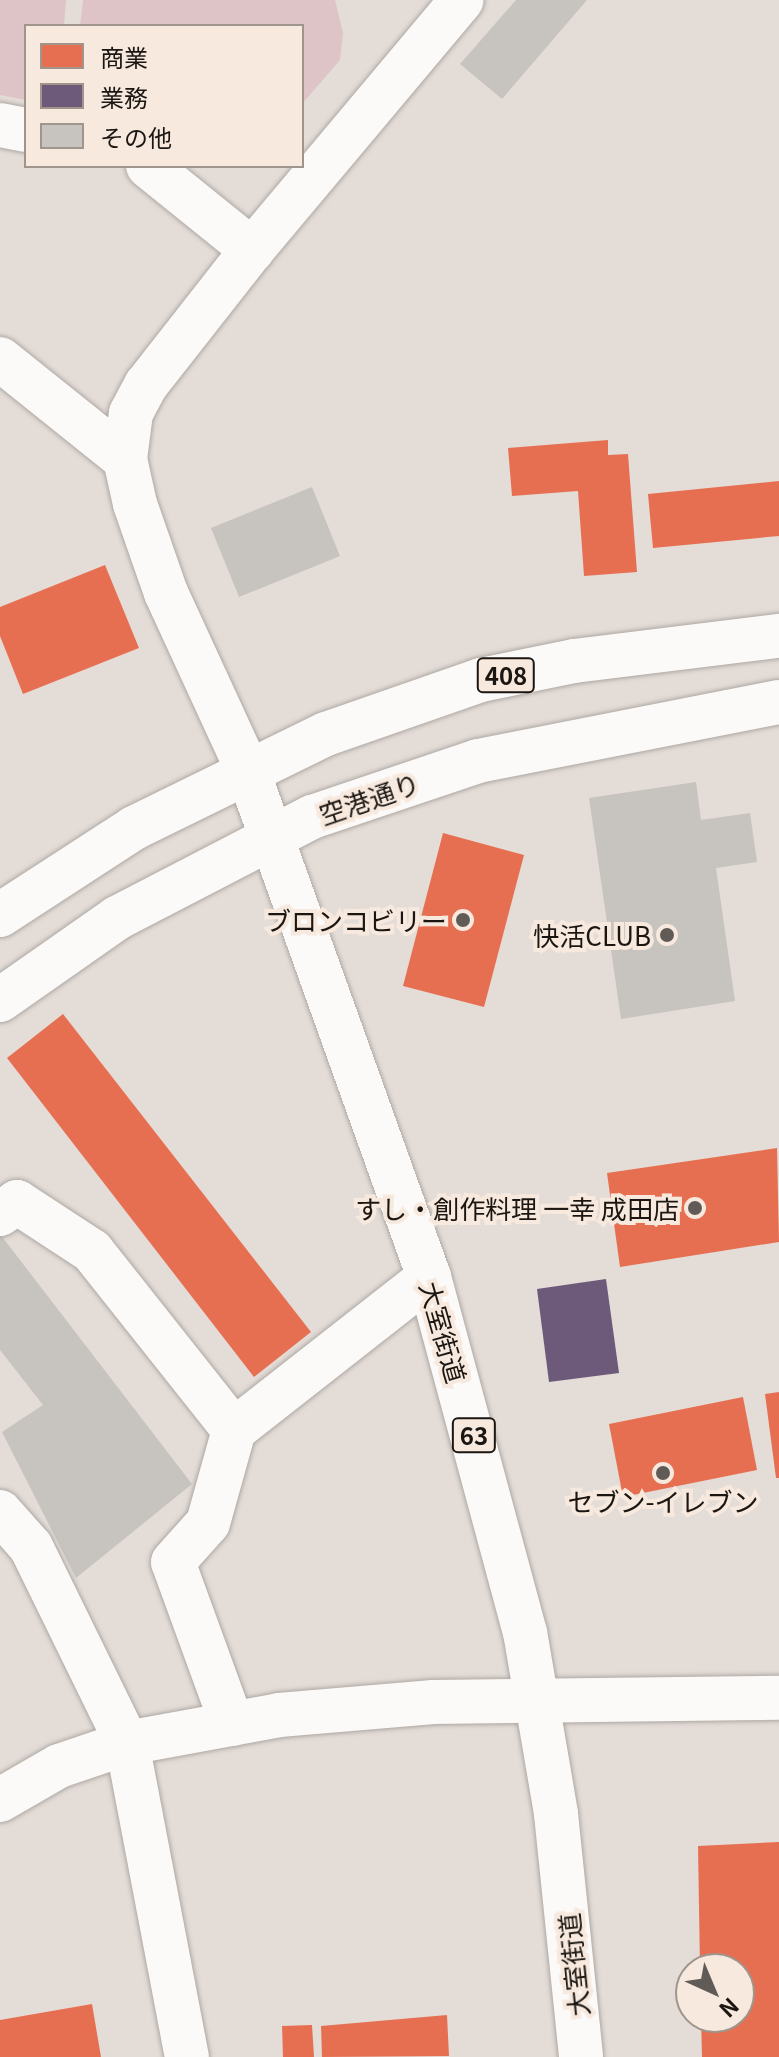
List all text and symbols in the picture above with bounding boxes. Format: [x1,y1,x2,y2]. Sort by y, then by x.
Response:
legend [24,24,304,168]
text: 商業 [100,39,148,74]
text: 業務 [100,79,148,114]
text: その他 [100,119,172,154]
road number: 408 [476,655,536,695]
street label: 空港通り [315,766,423,830]
place label: ブロンコビリー [265,904,447,936]
marker: ブロンコビリー [454,911,472,929]
place label: 快活CLUB [533,919,651,951]
marker: 快活CLUB [658,926,676,944]
place label: すし・創作料理 一幸 成田店 [355,1192,679,1224]
marker: すし・創作料理 一幸 成田店 [686,1199,704,1217]
street label: 大室街道 [415,1278,473,1386]
road number: 63 [450,1415,498,1455]
marker: セブン-イレブン [654,1464,672,1482]
place label: セブン-イレブン [567,1485,759,1517]
street label: 大室街道 [552,1912,594,2018]
north arrow [675,1953,755,2033]
text: N [713,1992,747,2026]

